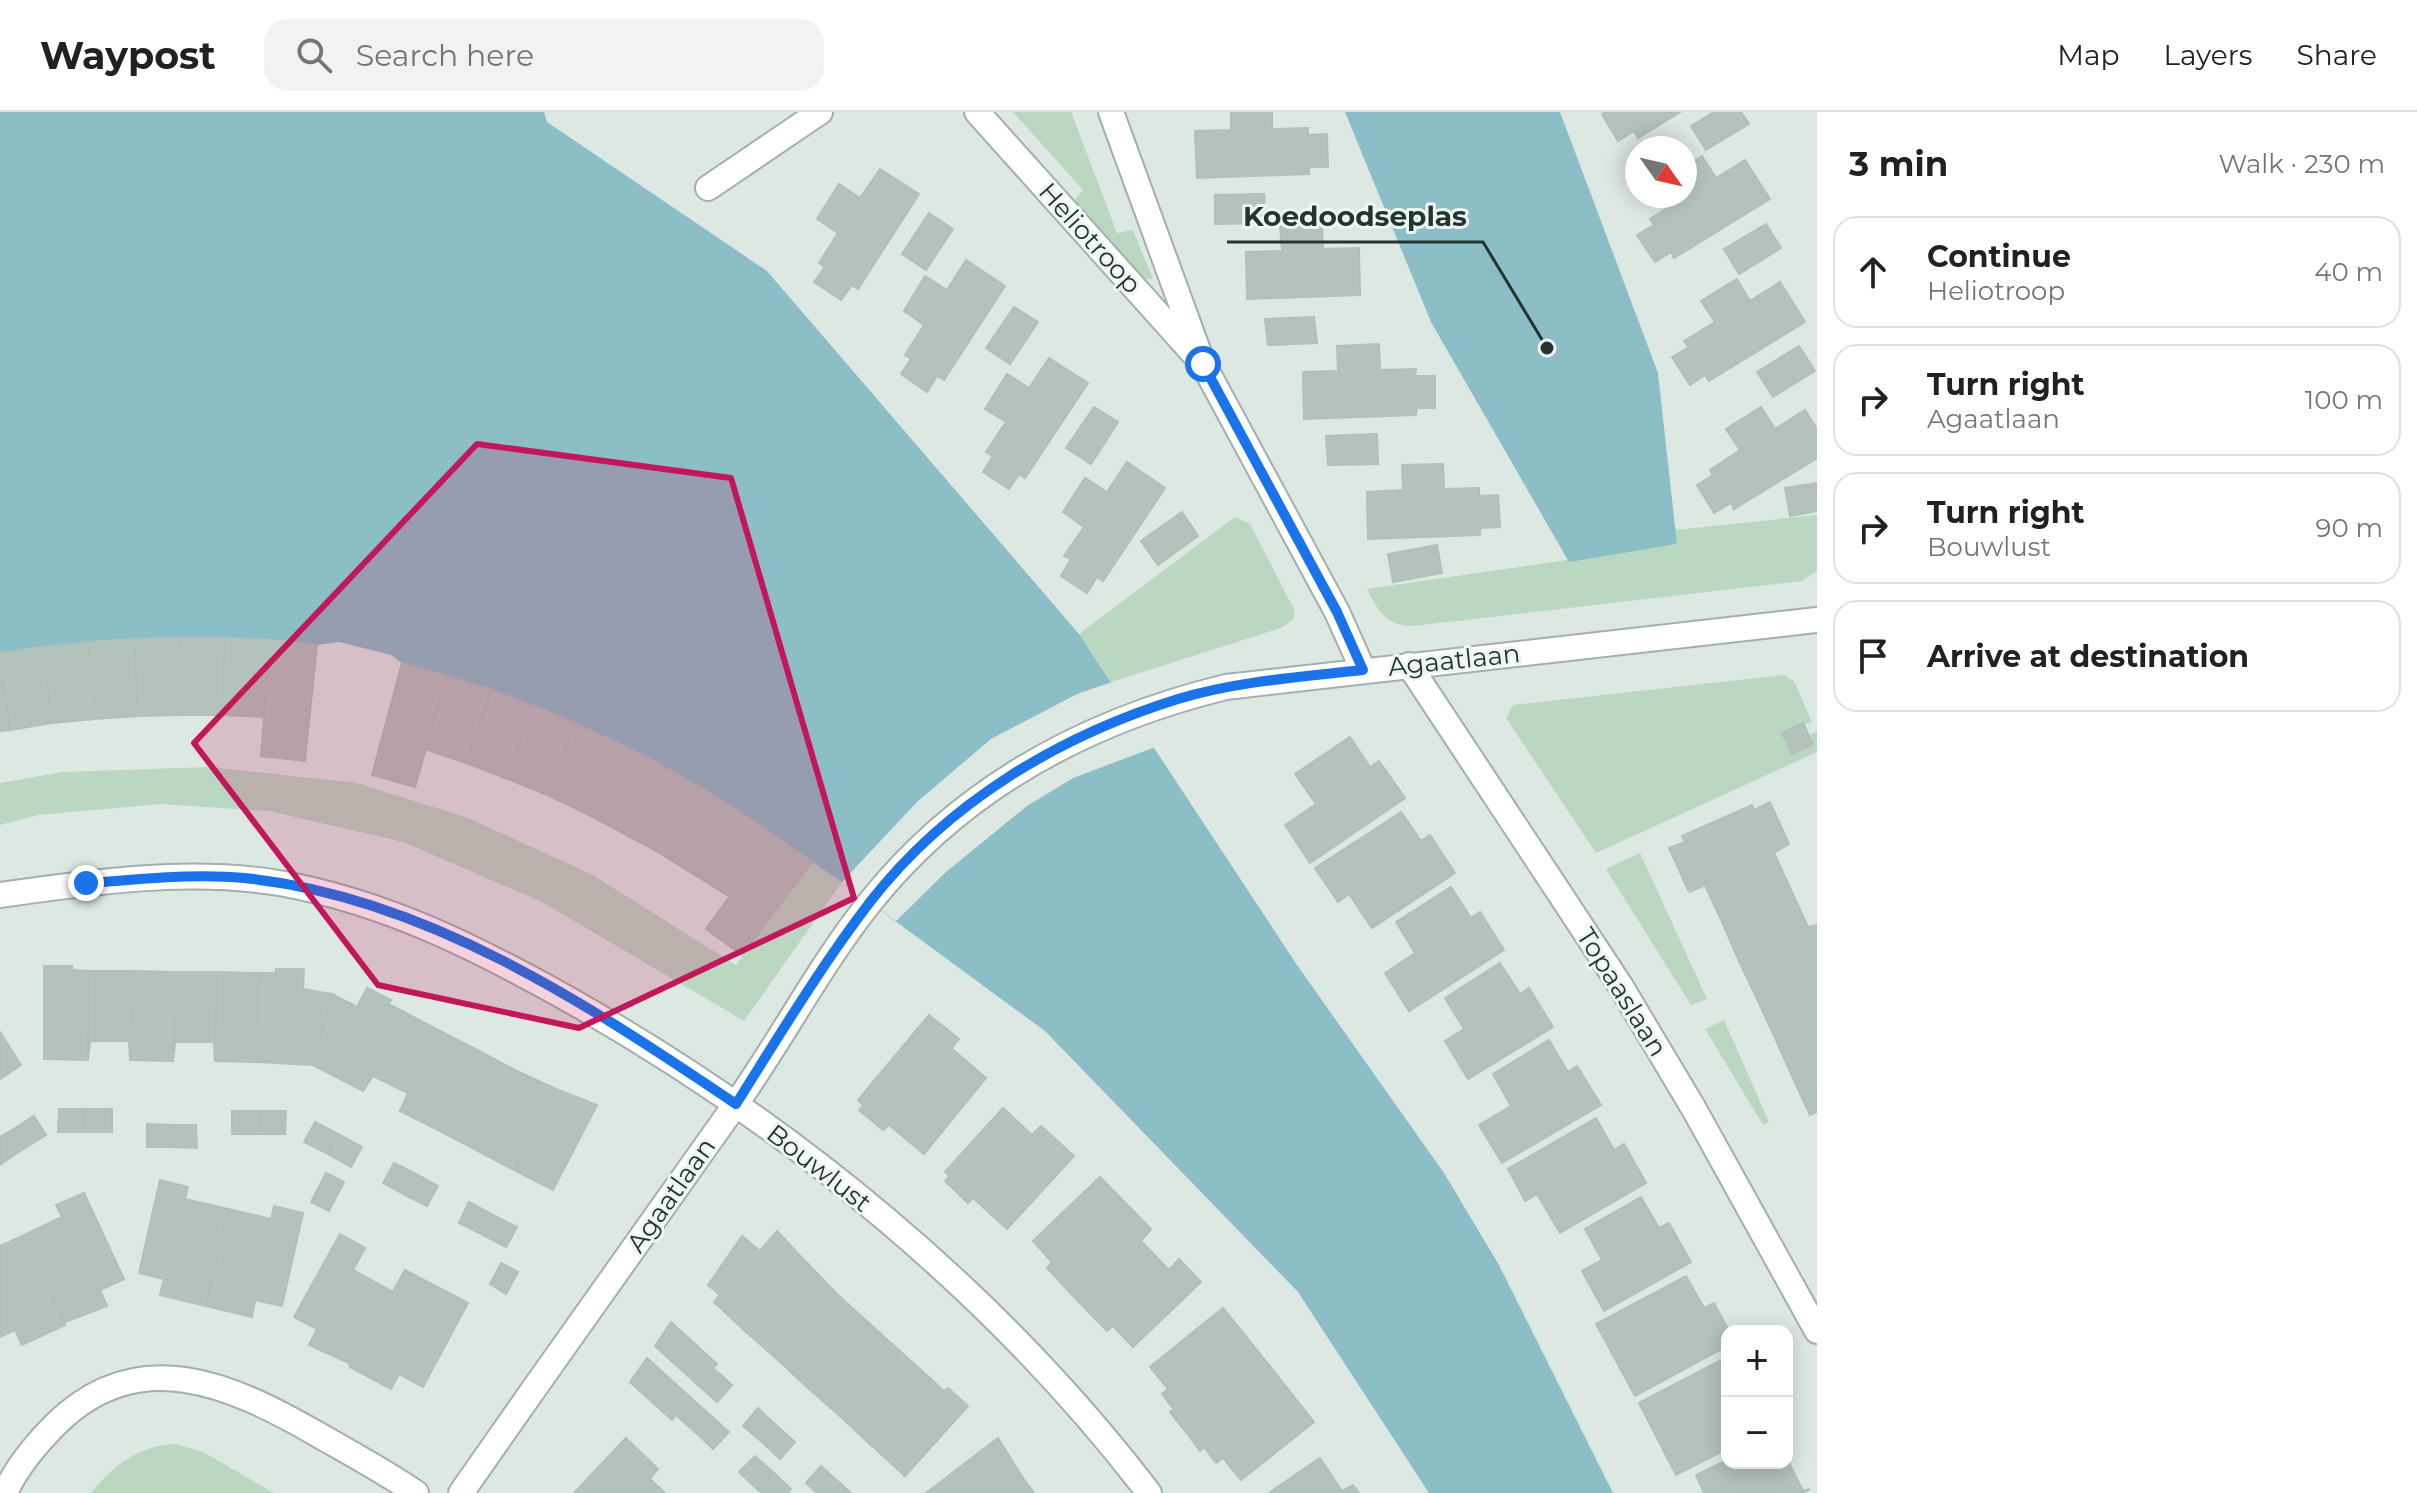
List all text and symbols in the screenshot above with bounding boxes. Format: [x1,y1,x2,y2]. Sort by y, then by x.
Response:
search box [264,19,824,91]
text: Waypost [40,32,216,79]
icon: search [292,33,336,77]
text: Search here [356,37,534,74]
text: Map [2057,38,2120,72]
text: Layers [2164,38,2253,72]
text: Share [2297,38,2377,72]
north arrow [1625,136,1697,208]
text: 3 min [1849,143,1948,185]
text: Walk · 230 m [2218,148,2385,180]
street label: Heliotroop [1032,176,1148,300]
callout: Koedoodseplas [1227,190,1483,242]
text: Koedoodseplas [1243,199,1467,233]
text: Continue [1927,238,2071,275]
icon: ahead [1851,250,1895,294]
text: 40 m [2314,256,2383,288]
text: Heliotroop [1927,275,2065,307]
route start [1185,346,1221,382]
text: Turn right [1927,366,2084,403]
icon: right [1851,378,1895,422]
text: 100 m [2305,384,2383,416]
text: Agaatlaan [1927,403,2060,435]
text: Turn right [1927,494,2084,531]
icon: right [1851,506,1895,550]
text: 90 m [2316,512,2383,544]
text: Bouwlust [1927,531,2051,563]
icon: arrive [1851,634,1895,678]
street label: Agaatlaan [1386,637,1522,683]
text: Arrive at destination [1927,638,2249,675]
route end [68,865,104,901]
street label: Topaaslaan [1570,922,1674,1062]
street label: Bouwlust [760,1117,878,1219]
street label: Agaatlaan [620,1131,722,1259]
map controls [1721,1325,1793,1469]
button: + [1721,1325,1793,1397]
button: − [1721,1397,1793,1469]

